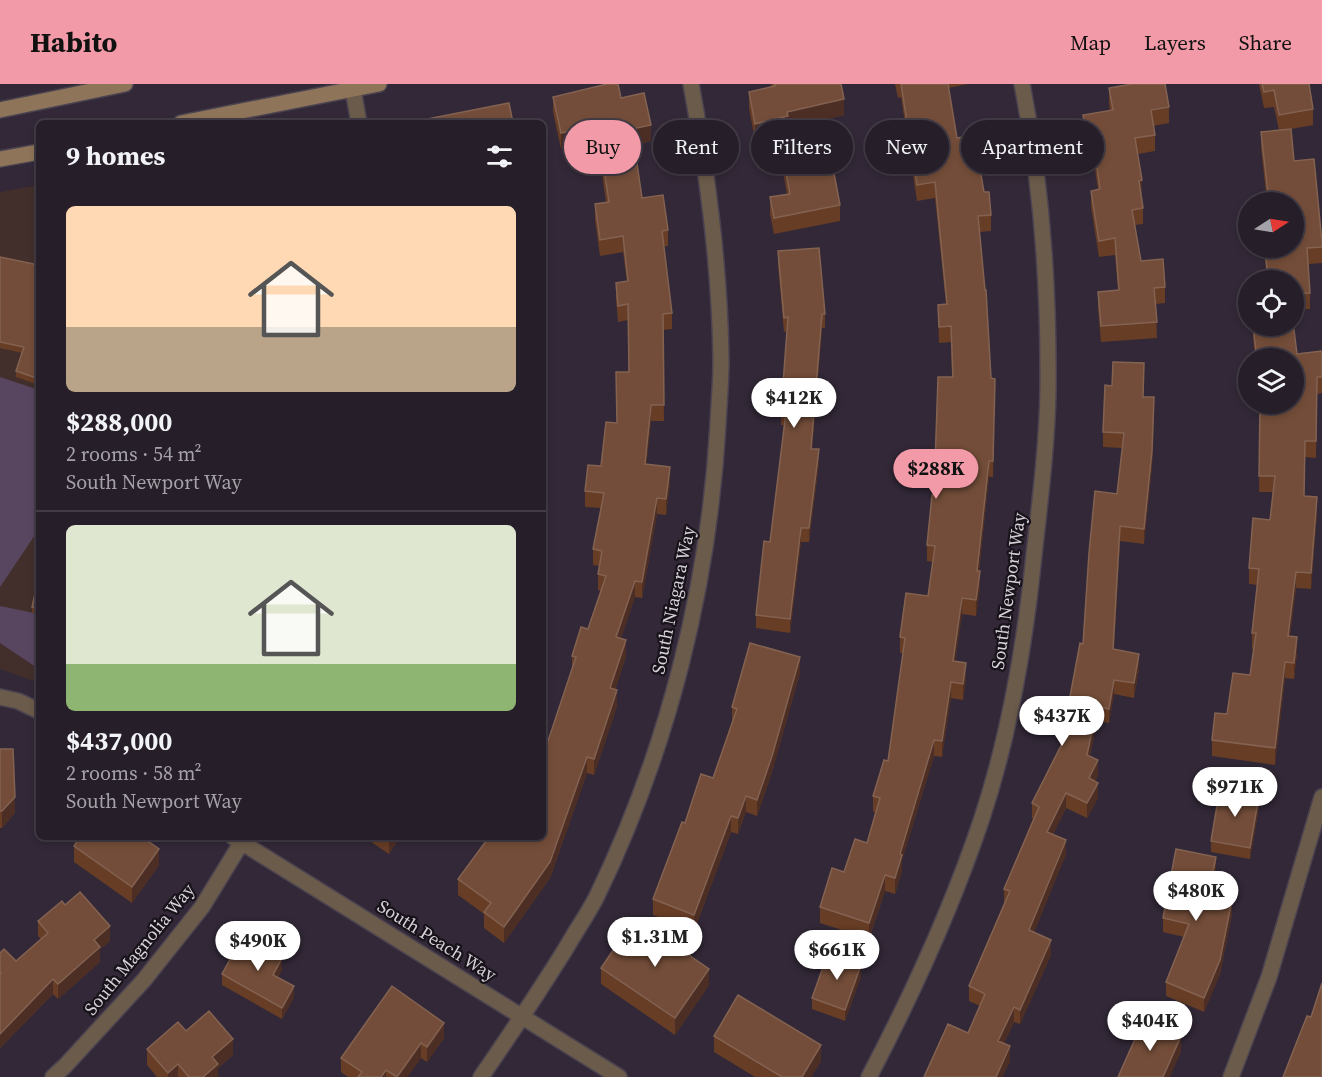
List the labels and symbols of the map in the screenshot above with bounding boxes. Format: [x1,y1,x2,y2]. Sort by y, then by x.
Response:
north arrow [1238,192,1304,258]
pin: $412K [752,378,836,429]
pin: $288K [894,449,978,500]
street label: South Newport Way [985,510,1031,671]
street label: South Niagara Way [645,523,701,676]
pin: $437K [1020,696,1104,747]
pin: $971K [1193,767,1277,818]
pin: $480K [1154,871,1238,922]
street label: South Magnolia Way [78,877,200,1020]
street label: South Peach Way [373,893,502,987]
pin: $1.31M [606,917,704,968]
pin: $490K [216,921,300,972]
pin: $661K [795,930,879,981]
pin: $404K [1108,1001,1192,1052]

